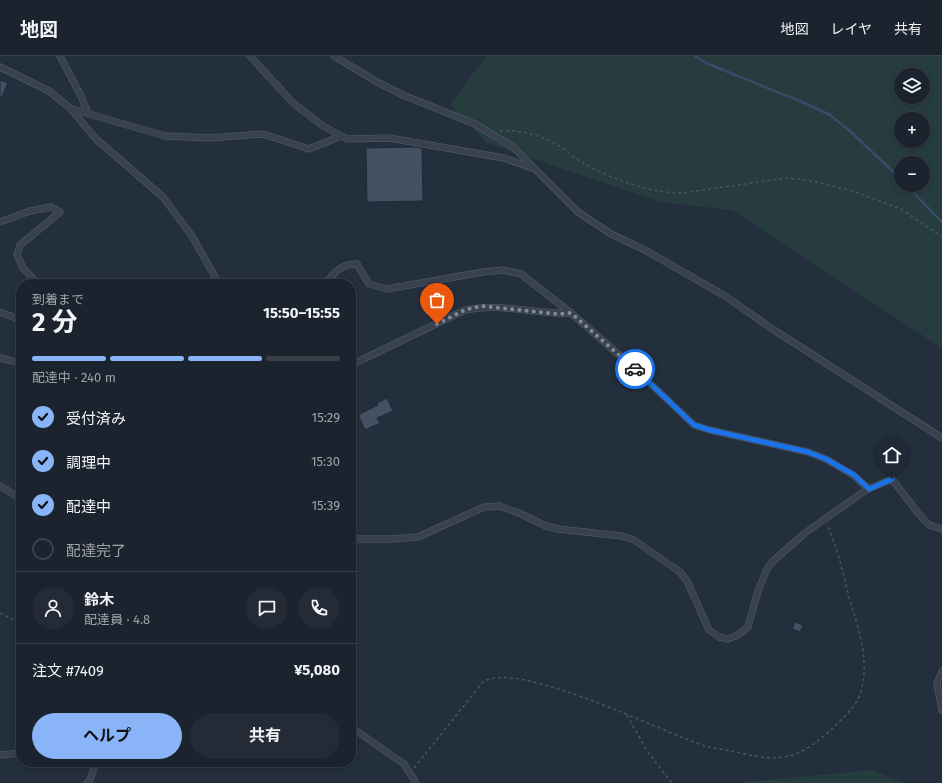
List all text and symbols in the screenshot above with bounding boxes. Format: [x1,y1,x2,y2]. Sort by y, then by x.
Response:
text: 地図 [20,18,58,41]
text: 地図 [780,21,808,38]
text: レイヤ [830,21,872,38]
text: 共有 [894,21,922,38]
map controls [894,68,930,192]
button: layers [894,68,930,104]
button: + [894,112,930,148]
button: − [894,156,930,192]
pin [420,283,454,324]
icon: bag [426,289,448,311]
text: 到着まで [32,292,84,307]
text: 15:50–15:55 [263,304,340,322]
text: 2 分 [32,307,78,338]
courier [615,349,655,389]
icon: car [624,358,646,380]
text: 配達中 · 240 m [32,370,116,385]
icon: check [32,406,54,428]
text: 受付済み [66,410,126,428]
text: 15:29 [312,410,340,425]
pin [875,438,909,479]
icon: home [881,444,903,466]
icon: check [32,450,54,472]
text: 調理中 [66,454,111,472]
text: 15:30 [311,454,340,469]
icon: check [32,494,54,516]
text: 配達中 [66,498,111,516]
text: 15:39 [311,498,340,513]
text: 配達完了 [66,542,126,560]
button: person [32,587,74,629]
button: chat [246,587,288,629]
button: phone [298,587,340,629]
text: 鈴木 [84,591,114,609]
text: 配達員 · 4.8 [84,612,150,627]
text: ¥5,080 [294,661,340,679]
text: 注文 #7409 [32,662,104,680]
button: ヘルプ [32,713,182,759]
button: 共有 [190,713,340,759]

